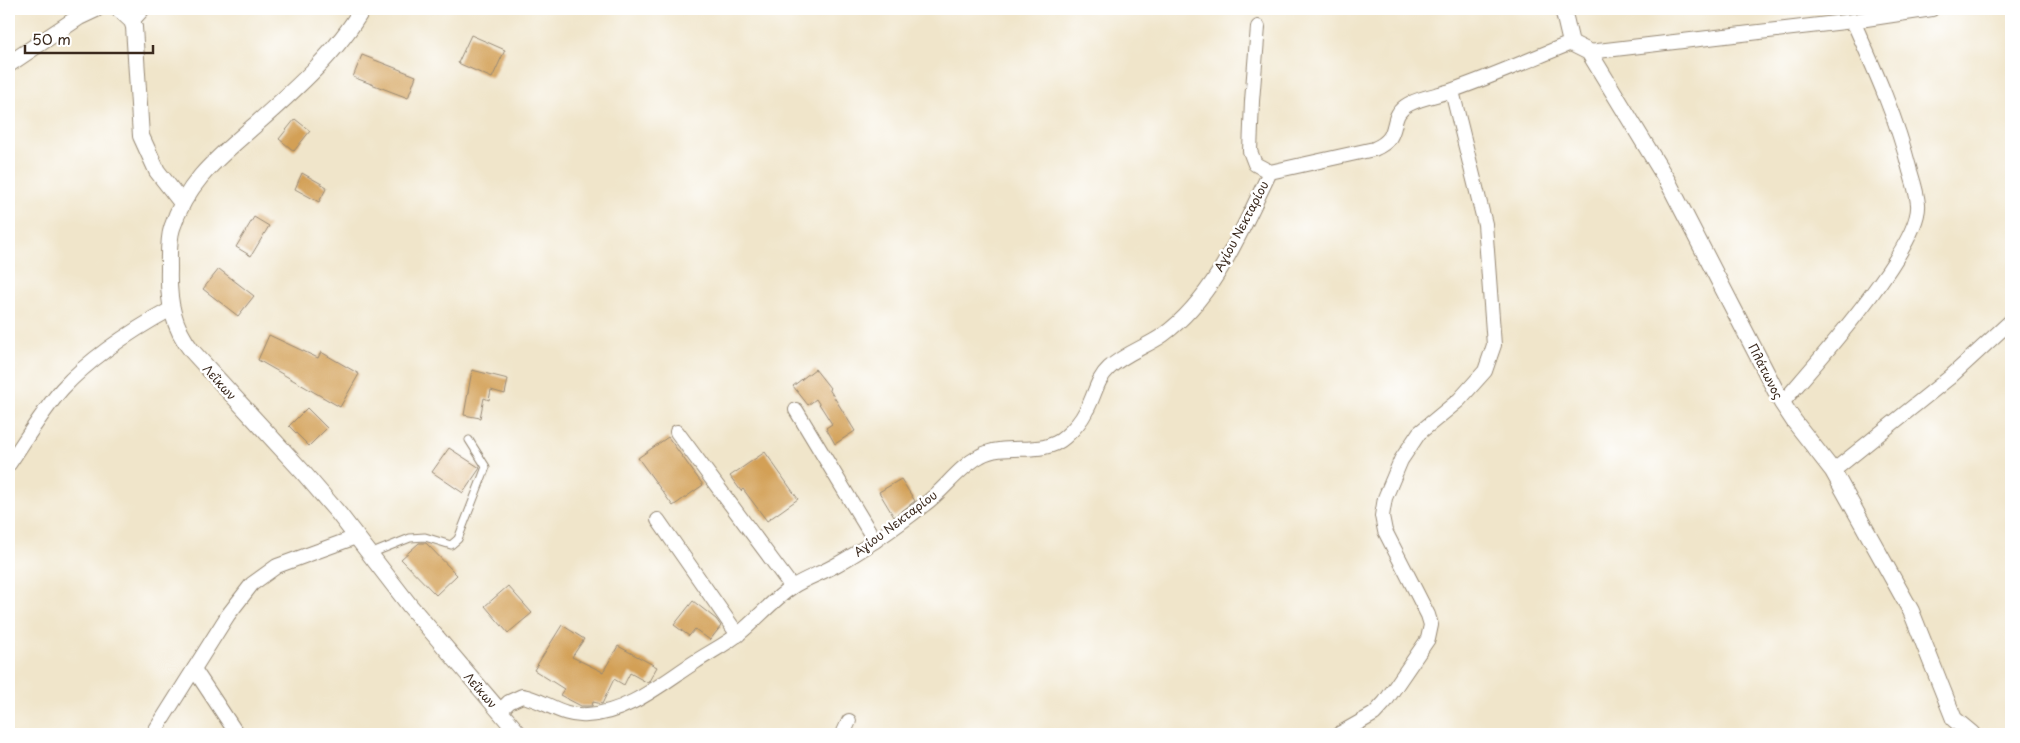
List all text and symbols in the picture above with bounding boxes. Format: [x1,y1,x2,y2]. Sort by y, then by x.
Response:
scale bar [25,22,152,54]
text: 50 m [32,27,71,50]
street label: Αγίου Νεκταρίου [1209,177,1273,275]
street label: Πλάτωνος [1744,340,1788,402]
street label: Λεΐκων [199,360,241,404]
street label: Αγίου Νεκταρίου [849,485,941,560]
street label: Λεΐκων [460,668,502,712]

